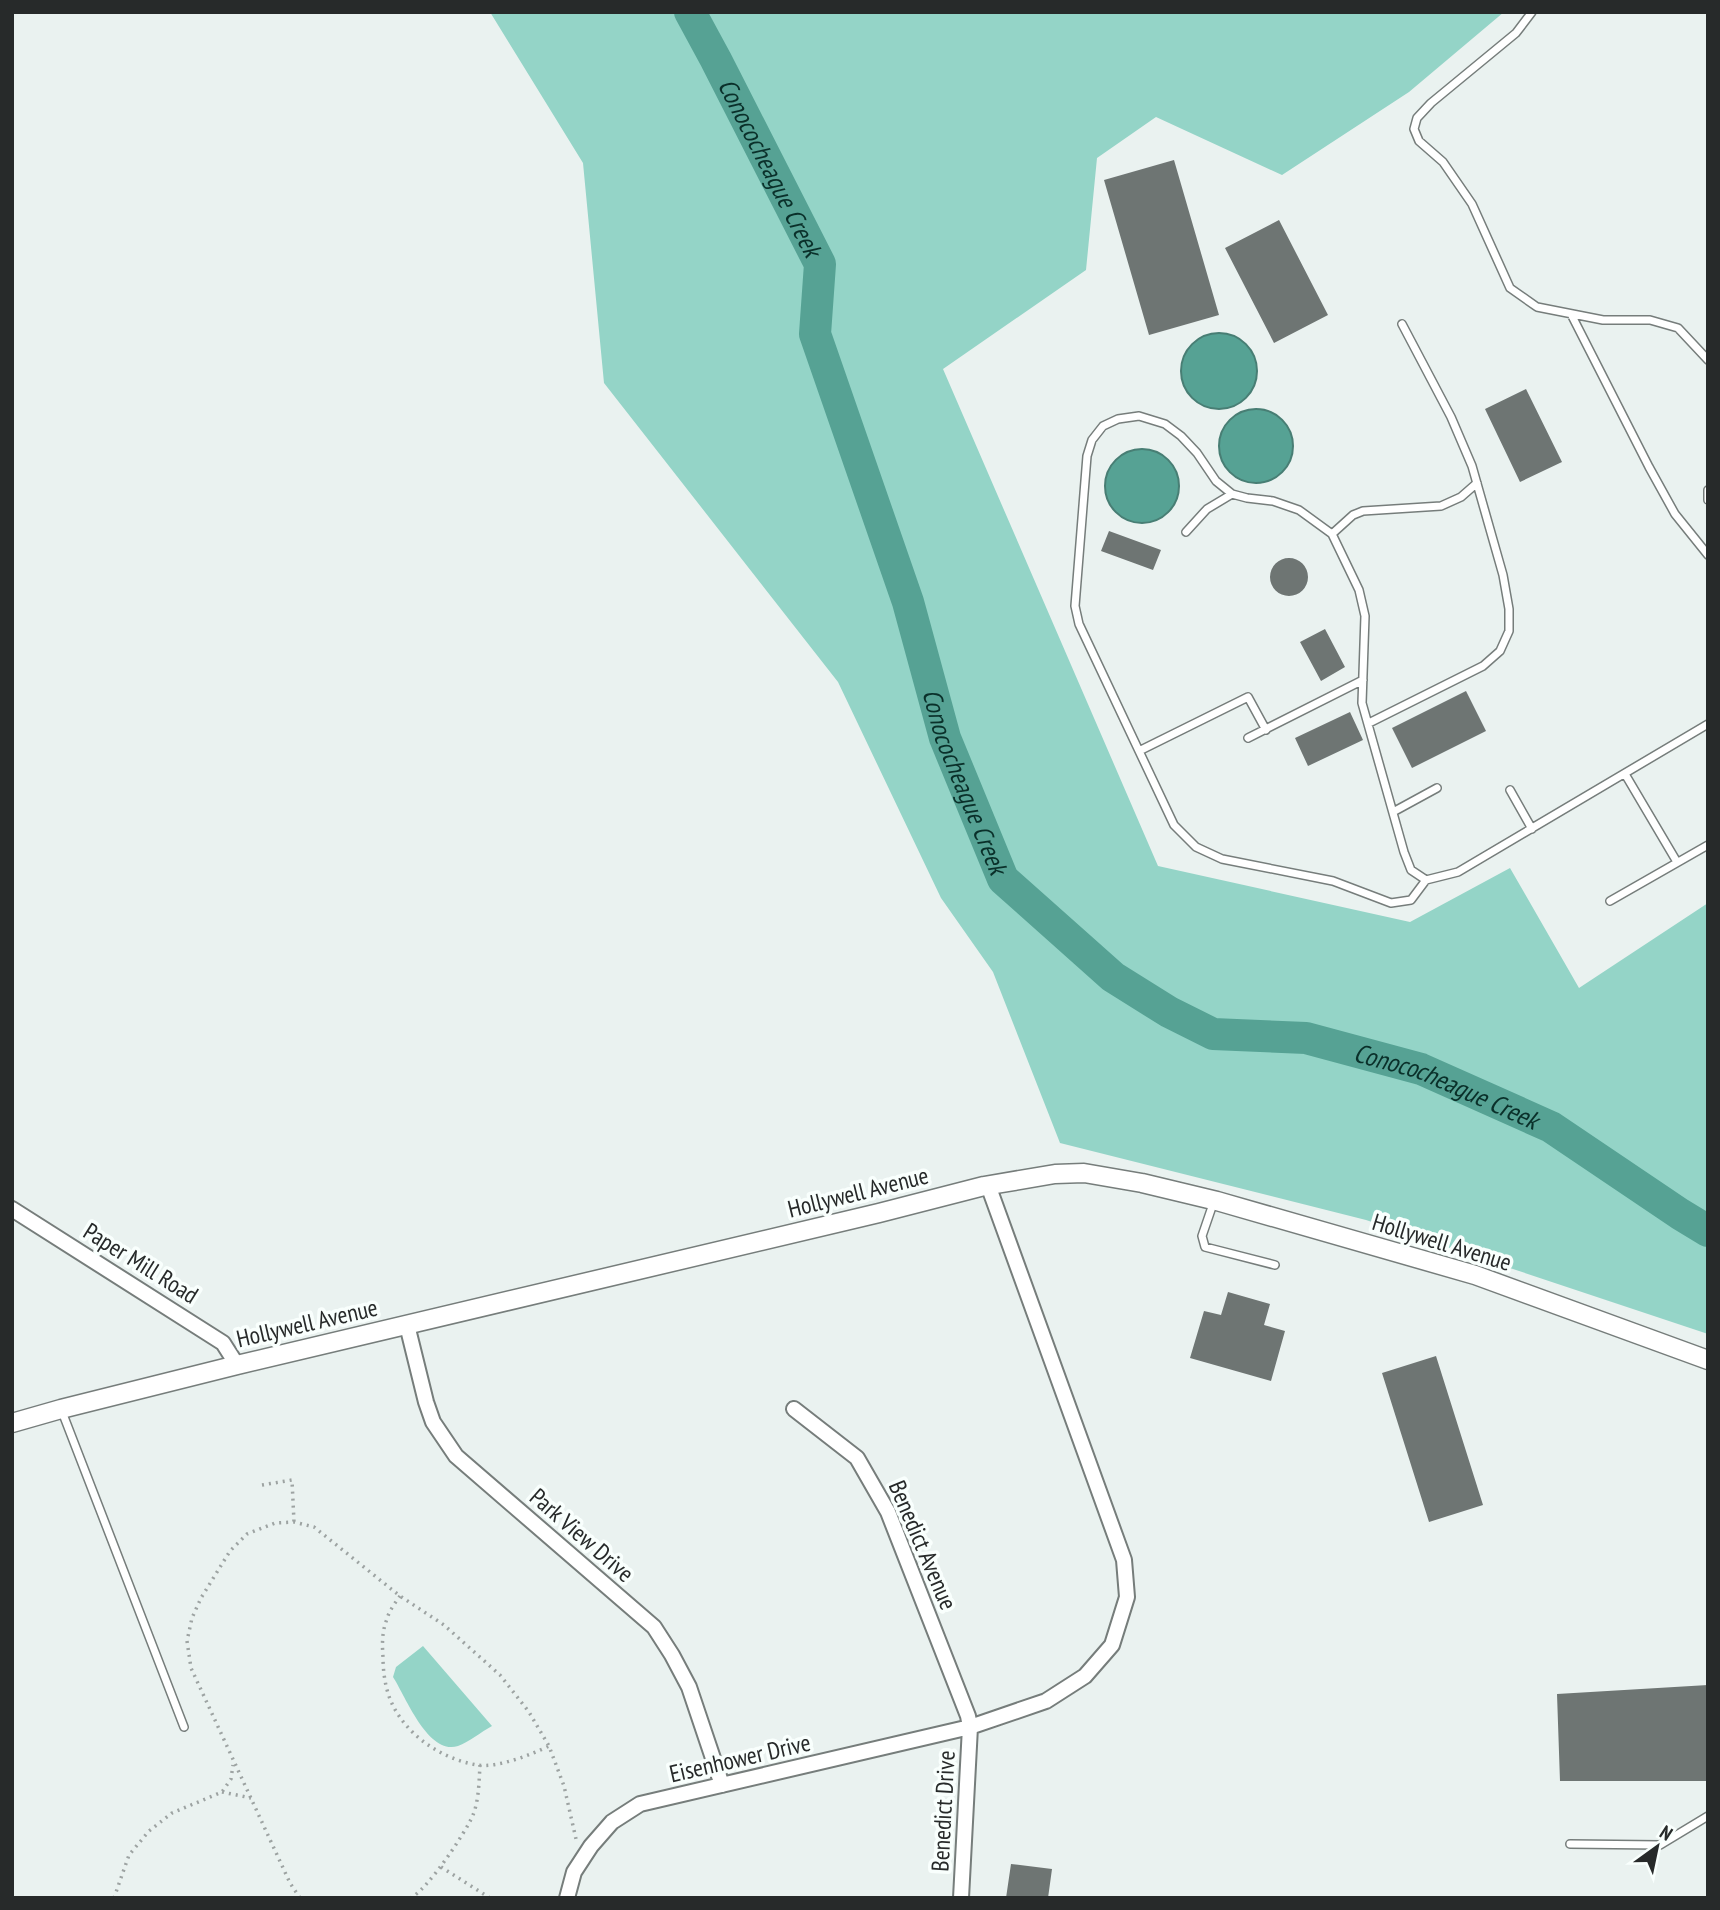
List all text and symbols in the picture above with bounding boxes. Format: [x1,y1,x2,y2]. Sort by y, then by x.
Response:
water label: Conococheague Creek [712,73,831,265]
water label: Conococheague Creek [916,685,1017,882]
water label: Conococheague Creek [1351,1035,1547,1137]
street label: Hollywell Avenue [784,1160,932,1224]
street label: Hollywell Avenue [1369,1206,1515,1278]
street label: Paper Mill Road [78,1216,204,1310]
street label: Hollywell Avenue [233,1292,381,1354]
street label: Benedict Avenue [882,1476,964,1614]
street label: Park View Drive [524,1481,640,1589]
street label: Eisenhower Drive [666,1727,814,1789]
street label: Benedict Drive [924,1750,962,1872]
north arrow [1622,1812,1692,1882]
text: N [1655,1820,1677,1846]

